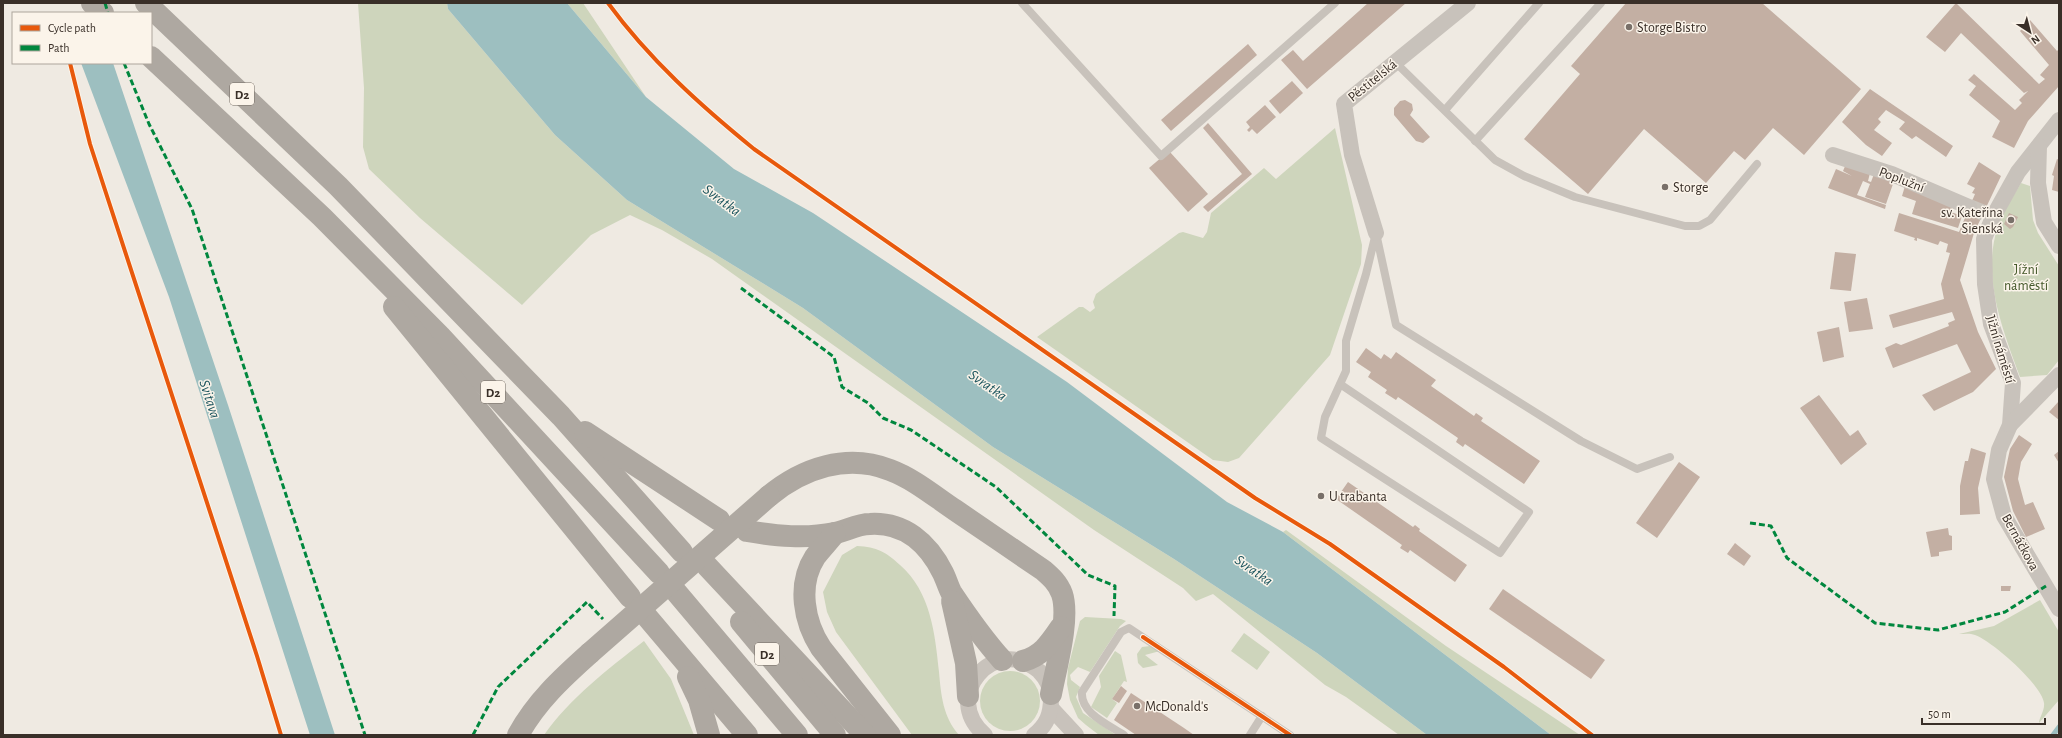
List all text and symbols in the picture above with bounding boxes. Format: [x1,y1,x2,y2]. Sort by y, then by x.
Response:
legend [12,12,152,64]
north arrow [2010,12,2050,52]
place label: Storge Bistro [1637,21,1707,35]
text: Cycle path [48,22,96,35]
marker: Storge Bistro [1624,22,1634,32]
text: N [2029,33,2042,46]
text: Path [48,42,70,54]
street label: Pěstitelská [1346,57,1400,105]
road number: D2 [230,83,254,105]
street label: Poplužní [1877,165,1927,195]
place label: Storge [1673,181,1708,195]
water label: Svratka [700,182,743,219]
marker: Storge [1660,182,1670,192]
place label: sv. Kateřina Sienská [1941,206,2004,236]
marker: sv. Kateřina Sienská [2006,215,2016,225]
park label: Jížní náměstí [2004,263,2049,293]
street label: Jižní náměstí [1983,313,2017,386]
water label: Svratka [966,367,1009,404]
water label: Svitava [196,378,223,420]
road number: D2 [481,381,505,403]
place label: U trabanta [1329,490,1388,504]
marker: U trabanta [1316,491,1326,501]
street label: Bernáčkova [1999,512,2042,574]
water label: Svratka [1232,552,1275,589]
road number: D2 [755,643,779,665]
place label: McDonald's [1145,700,1208,714]
scale bar [1922,700,2045,726]
marker: McDonald's [1132,701,1142,711]
text: 50 m [1928,708,1951,720]

